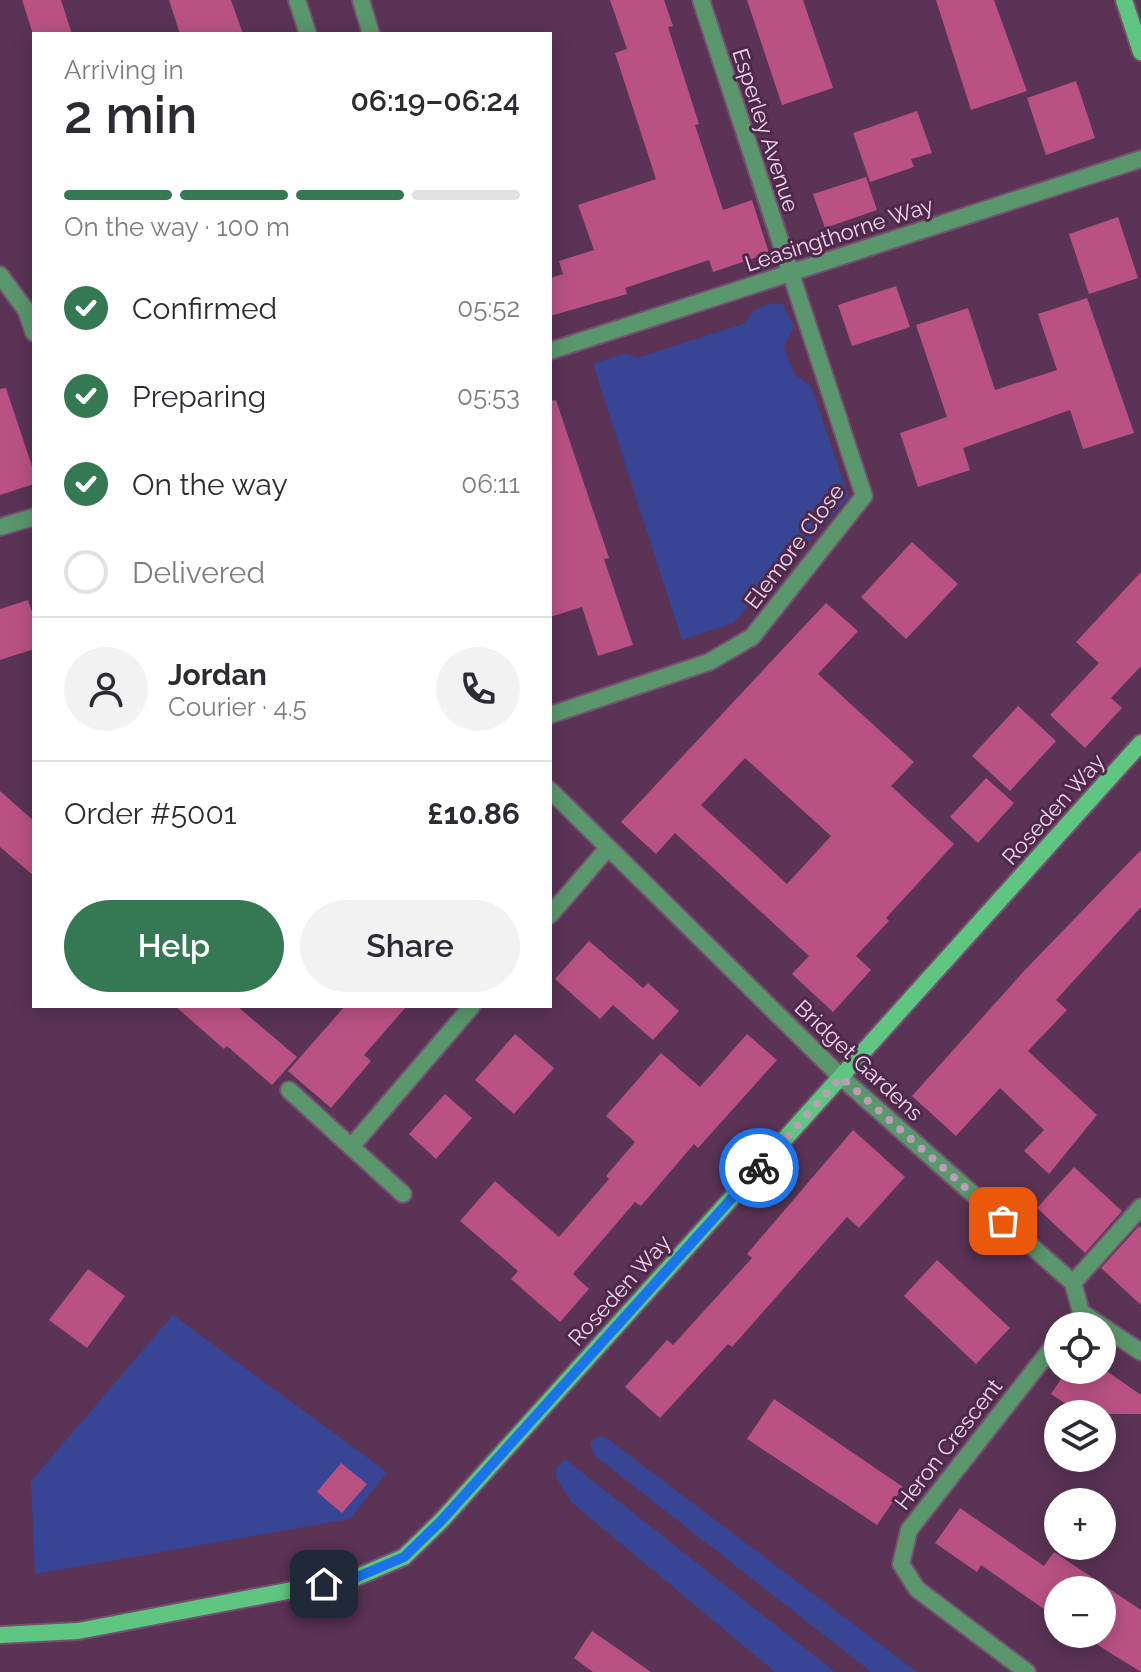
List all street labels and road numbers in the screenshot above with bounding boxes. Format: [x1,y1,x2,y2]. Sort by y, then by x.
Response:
street label: Esperley Avenue [727,45,805,215]
street label: Leasingthorne Way [742,191,936,277]
street label: Elemore Close [739,479,849,613]
street label: Roseden Way [996,748,1110,870]
street label: Bridget Gardens [790,994,928,1126]
street label: Roseden Way [562,1229,676,1351]
street label: Heron Crescent [889,1373,1008,1515]

